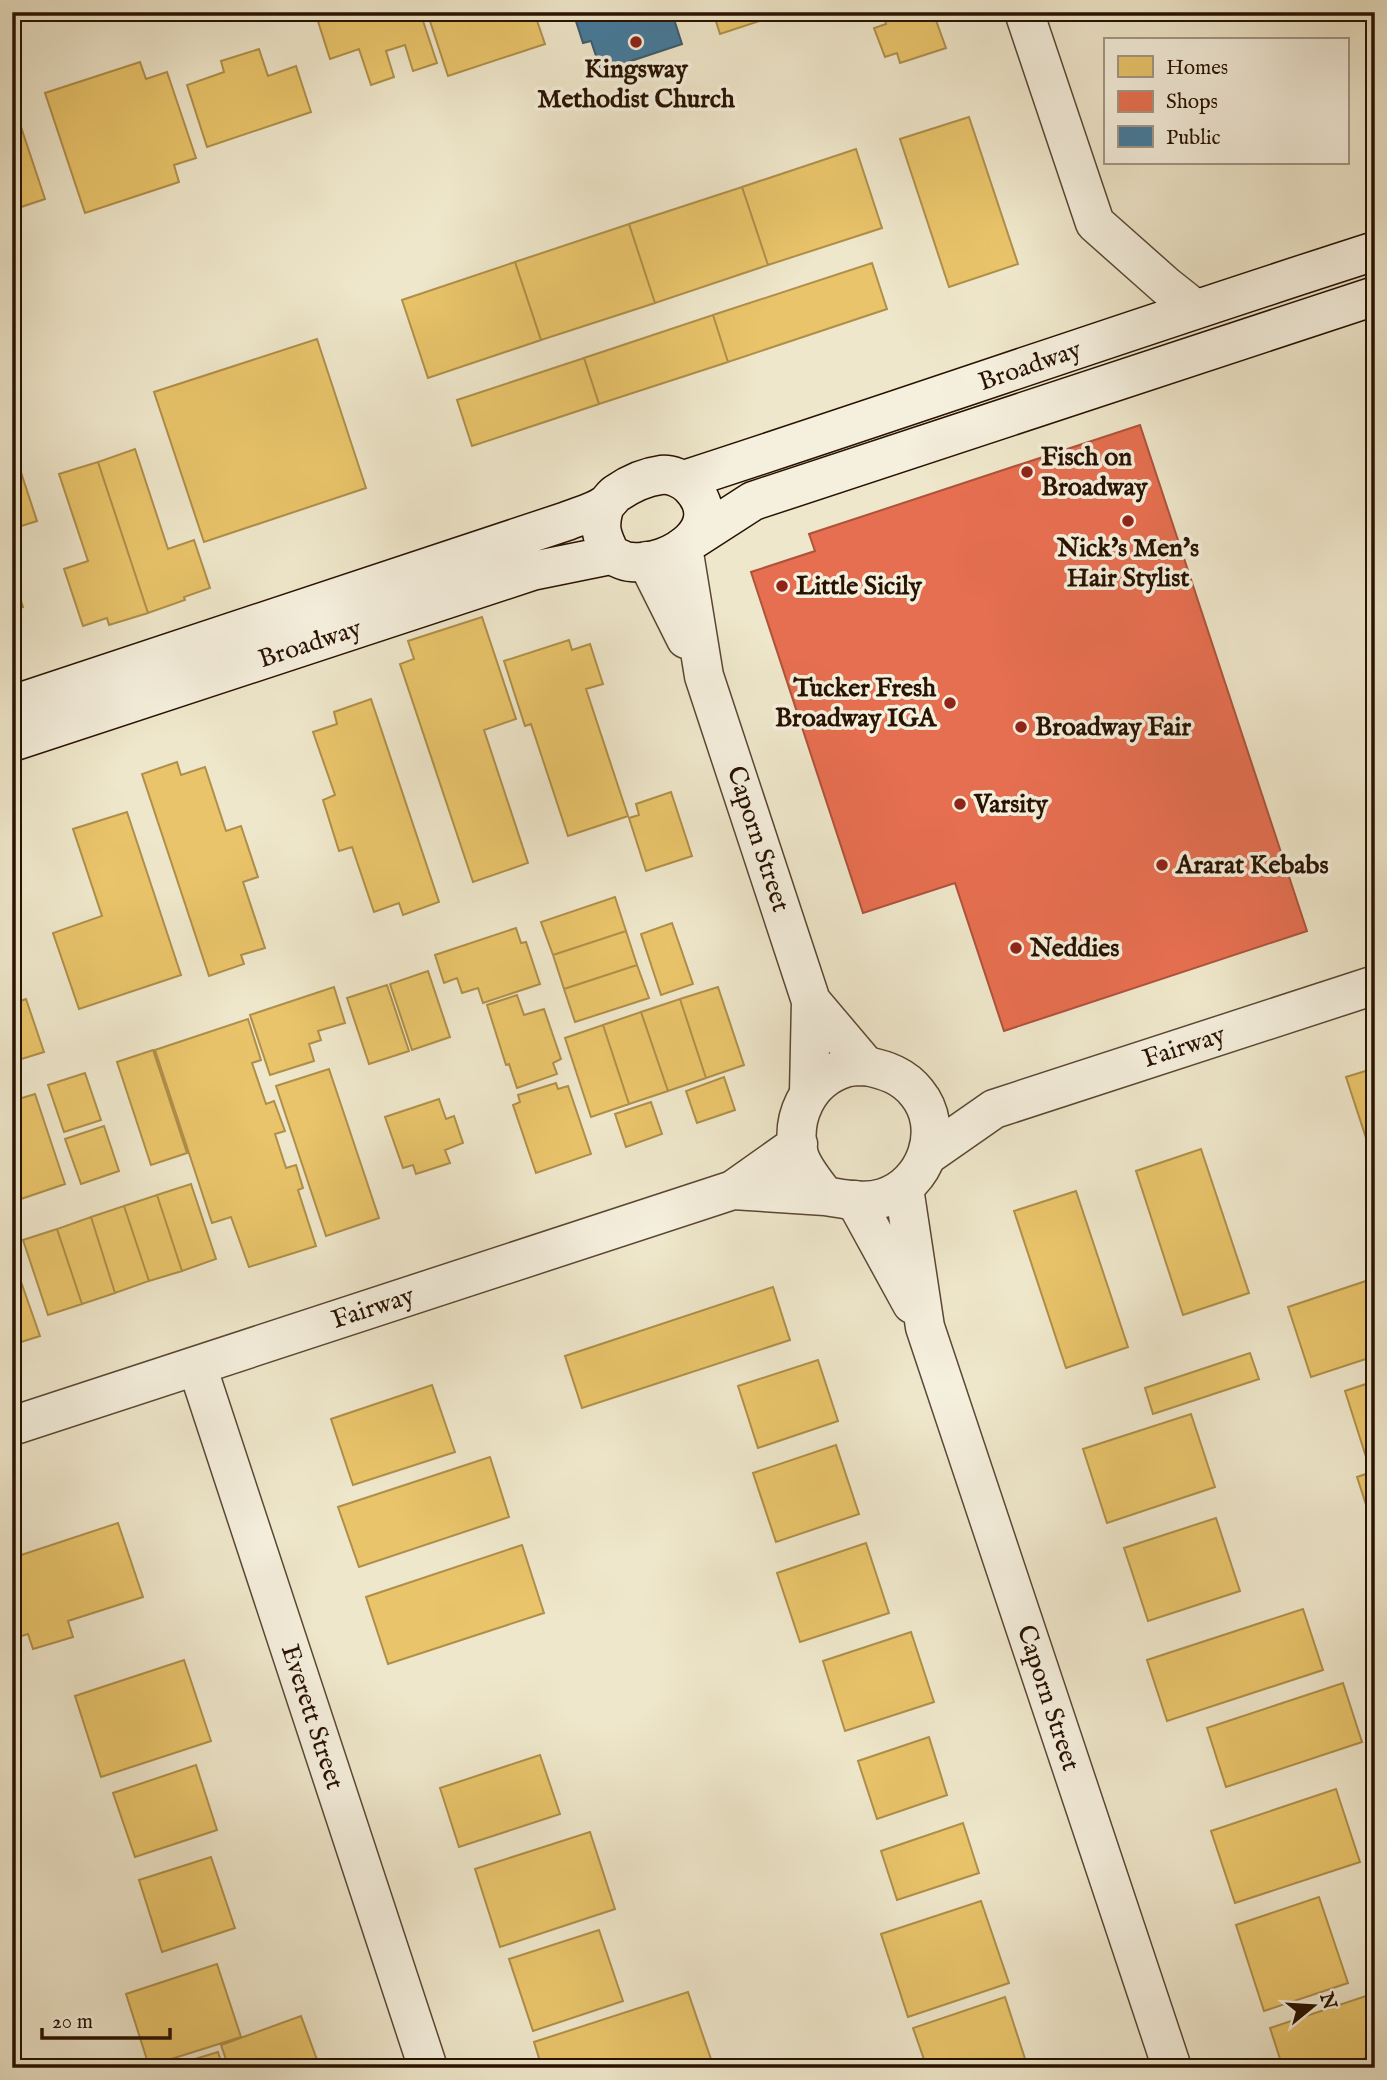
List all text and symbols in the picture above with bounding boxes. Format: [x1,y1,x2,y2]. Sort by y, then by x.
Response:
marker: Kingsway Methodist Church [628,34,644,50]
legend [1104,38,1348,164]
place label: Kingsway Methodist Church [537,53,736,116]
text: Homes [1166,55,1228,82]
text: Shops [1166,89,1218,116]
text: Public [1166,125,1220,152]
street label: Broadway [974,333,1086,399]
place label: Fisch on Broadway [1041,441,1149,504]
marker: Fisch on Broadway [1019,464,1035,480]
marker: Nick's Men's Hair Stylist [1120,513,1136,529]
place label: Nick's Men's Hair Stylist [1056,532,1199,595]
place label: Little Sicily [796,570,923,603]
marker: Little Sicily [774,578,790,594]
street label: Broadway [254,612,366,676]
place label: Tucker Fresh Broadway IGA [775,672,937,735]
marker: Tucker Fresh Broadway IGA [942,695,958,711]
place label: Broadway Fair [1035,711,1191,744]
marker: Broadway Fair [1013,719,1029,735]
street label: Caporn Street [719,762,797,916]
place label: Varsity [973,788,1049,821]
marker: Varsity [952,796,968,812]
place label: Ararat Kebabs [1175,849,1329,882]
marker: Ararat Kebabs [1154,857,1170,873]
place label: Neddies [1029,932,1119,965]
marker: Neddies [1008,940,1024,956]
street label: Fairway [1139,1018,1230,1076]
street label: Fairway [328,1279,419,1337]
street label: Caporn Street [1009,1621,1087,1775]
street label: Everett Street [273,1640,351,1794]
north arrow [1278,1972,1348,2042]
text: N [1313,1989,1341,2013]
scale bar [42,1996,170,2040]
text: 20 m [52,2009,93,2036]

